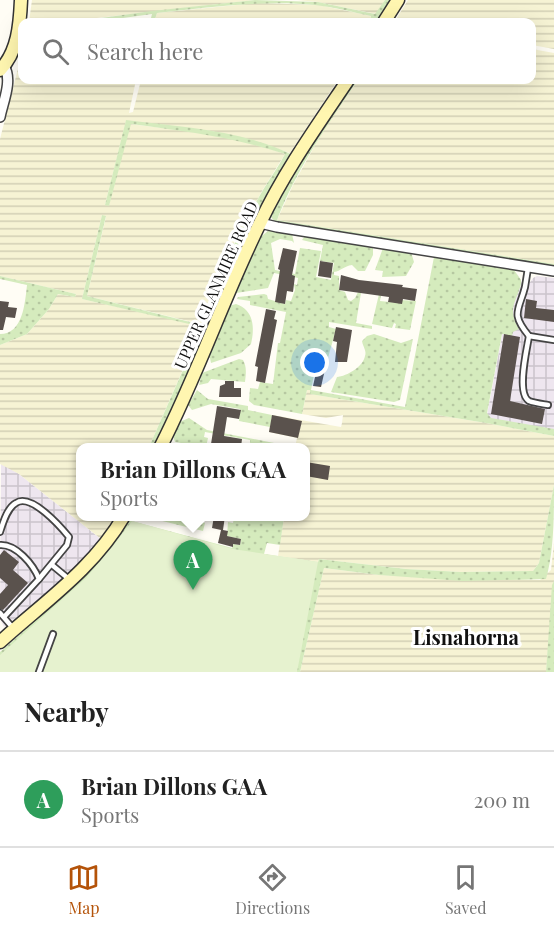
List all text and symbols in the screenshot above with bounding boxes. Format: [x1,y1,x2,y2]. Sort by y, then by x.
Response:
search box [18,18,536,84]
icon: search [39,35,72,68]
text: Search here [87,36,203,66]
street label: UPPER GLANMIRE ROAD [169,197,262,372]
your location [300,348,329,377]
popup [76,443,310,521]
text: Brian Dillons GAA [100,454,286,484]
text: Sports [100,484,158,511]
pin: A [174,540,212,590]
district label: Lisnahorna [413,623,520,650]
text: Nearby [24,694,109,729]
text: Brian Dillons GAA [81,771,267,801]
text: A [37,786,50,813]
text: 200 m [474,786,530,813]
text: Sports [81,801,139,828]
tab: Map [67,861,100,918]
tab: Directions [235,861,310,918]
tab: Saved [445,861,487,918]

